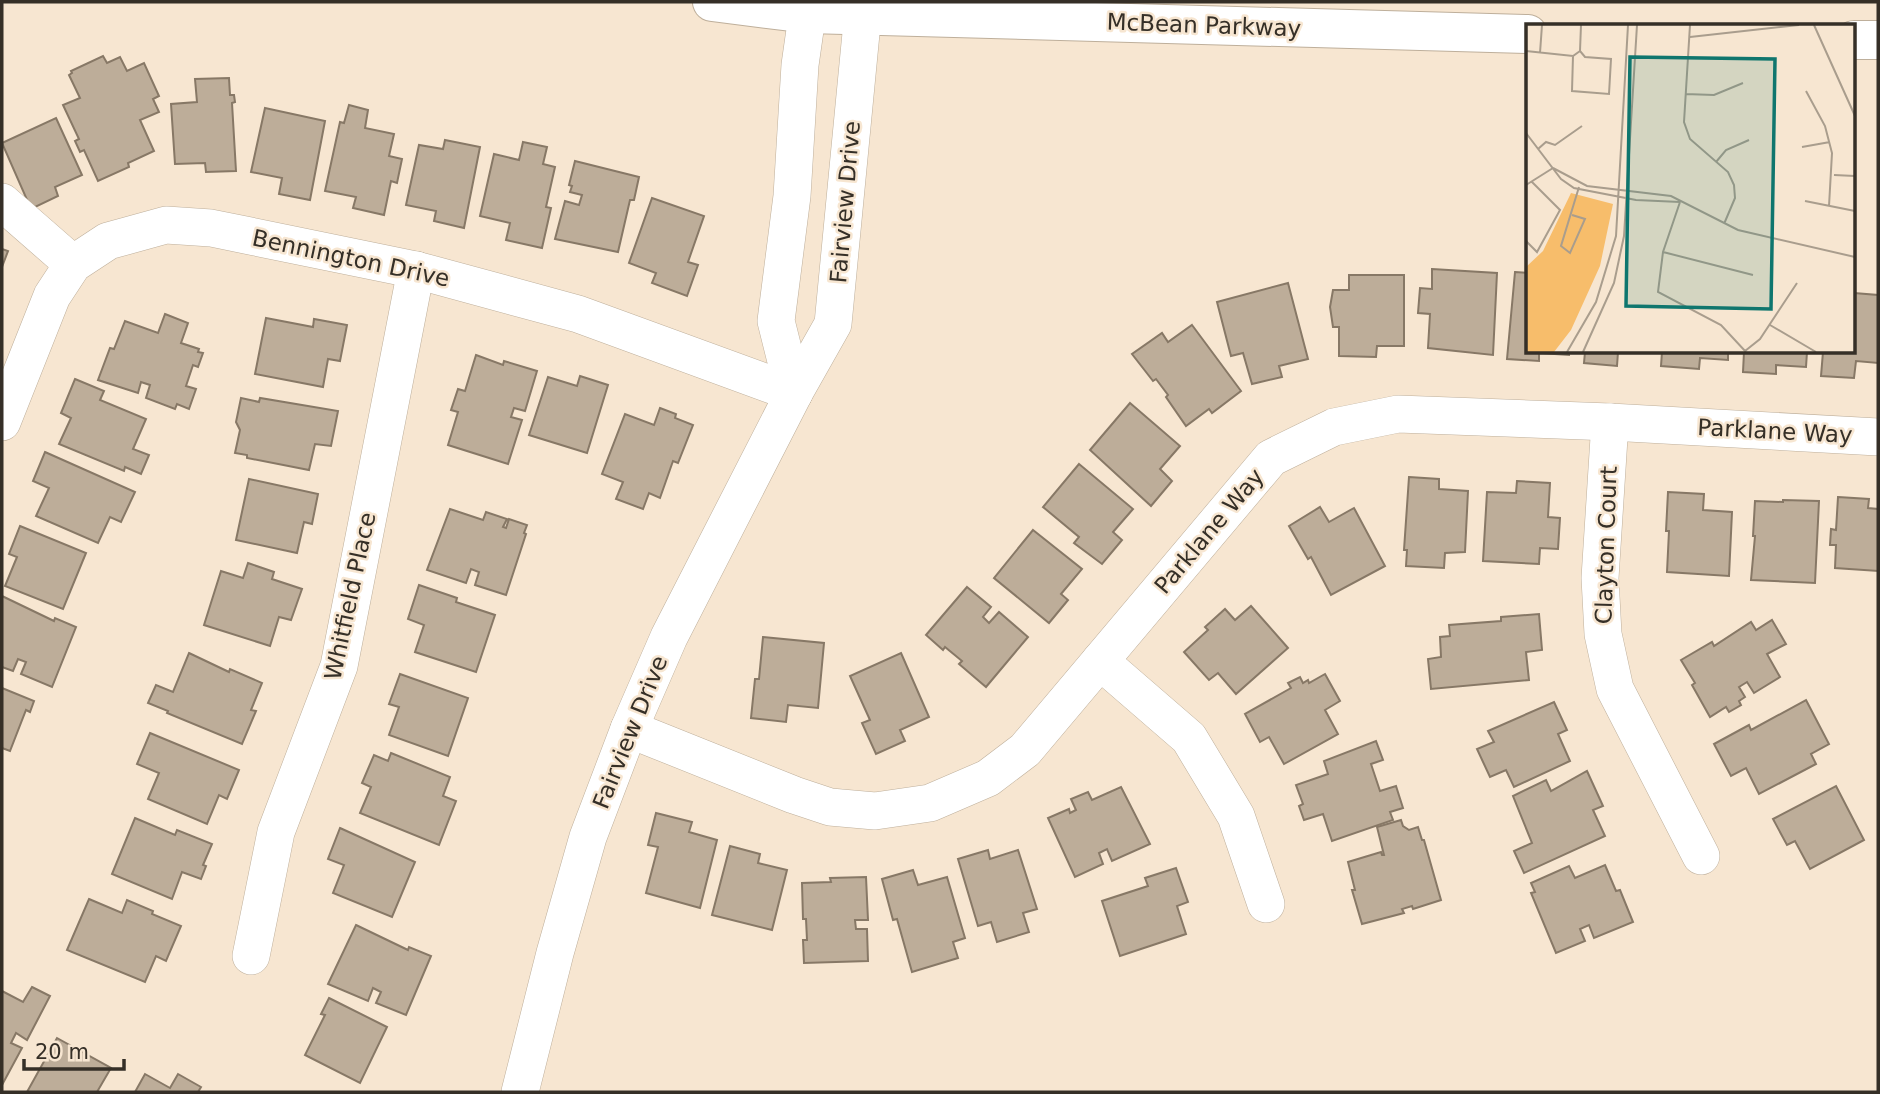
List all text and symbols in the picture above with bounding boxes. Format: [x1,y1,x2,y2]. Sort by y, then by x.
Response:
street label: McBean Parkway [1106,9,1302,41]
inset map [1526,24,1856,354]
street label: Fairview Drive [825,120,865,284]
street label: Bennington Drive [250,224,452,292]
street label: Parklane Way [1697,414,1853,448]
street label: Parklane Way [1149,463,1269,599]
street label: Clayton Court [1590,465,1622,625]
street label: Whitfield Place [320,510,380,682]
street label: Fairview Drive [587,652,673,812]
scale bar [24,1028,124,1072]
text: 20 m [35,1040,89,1064]

